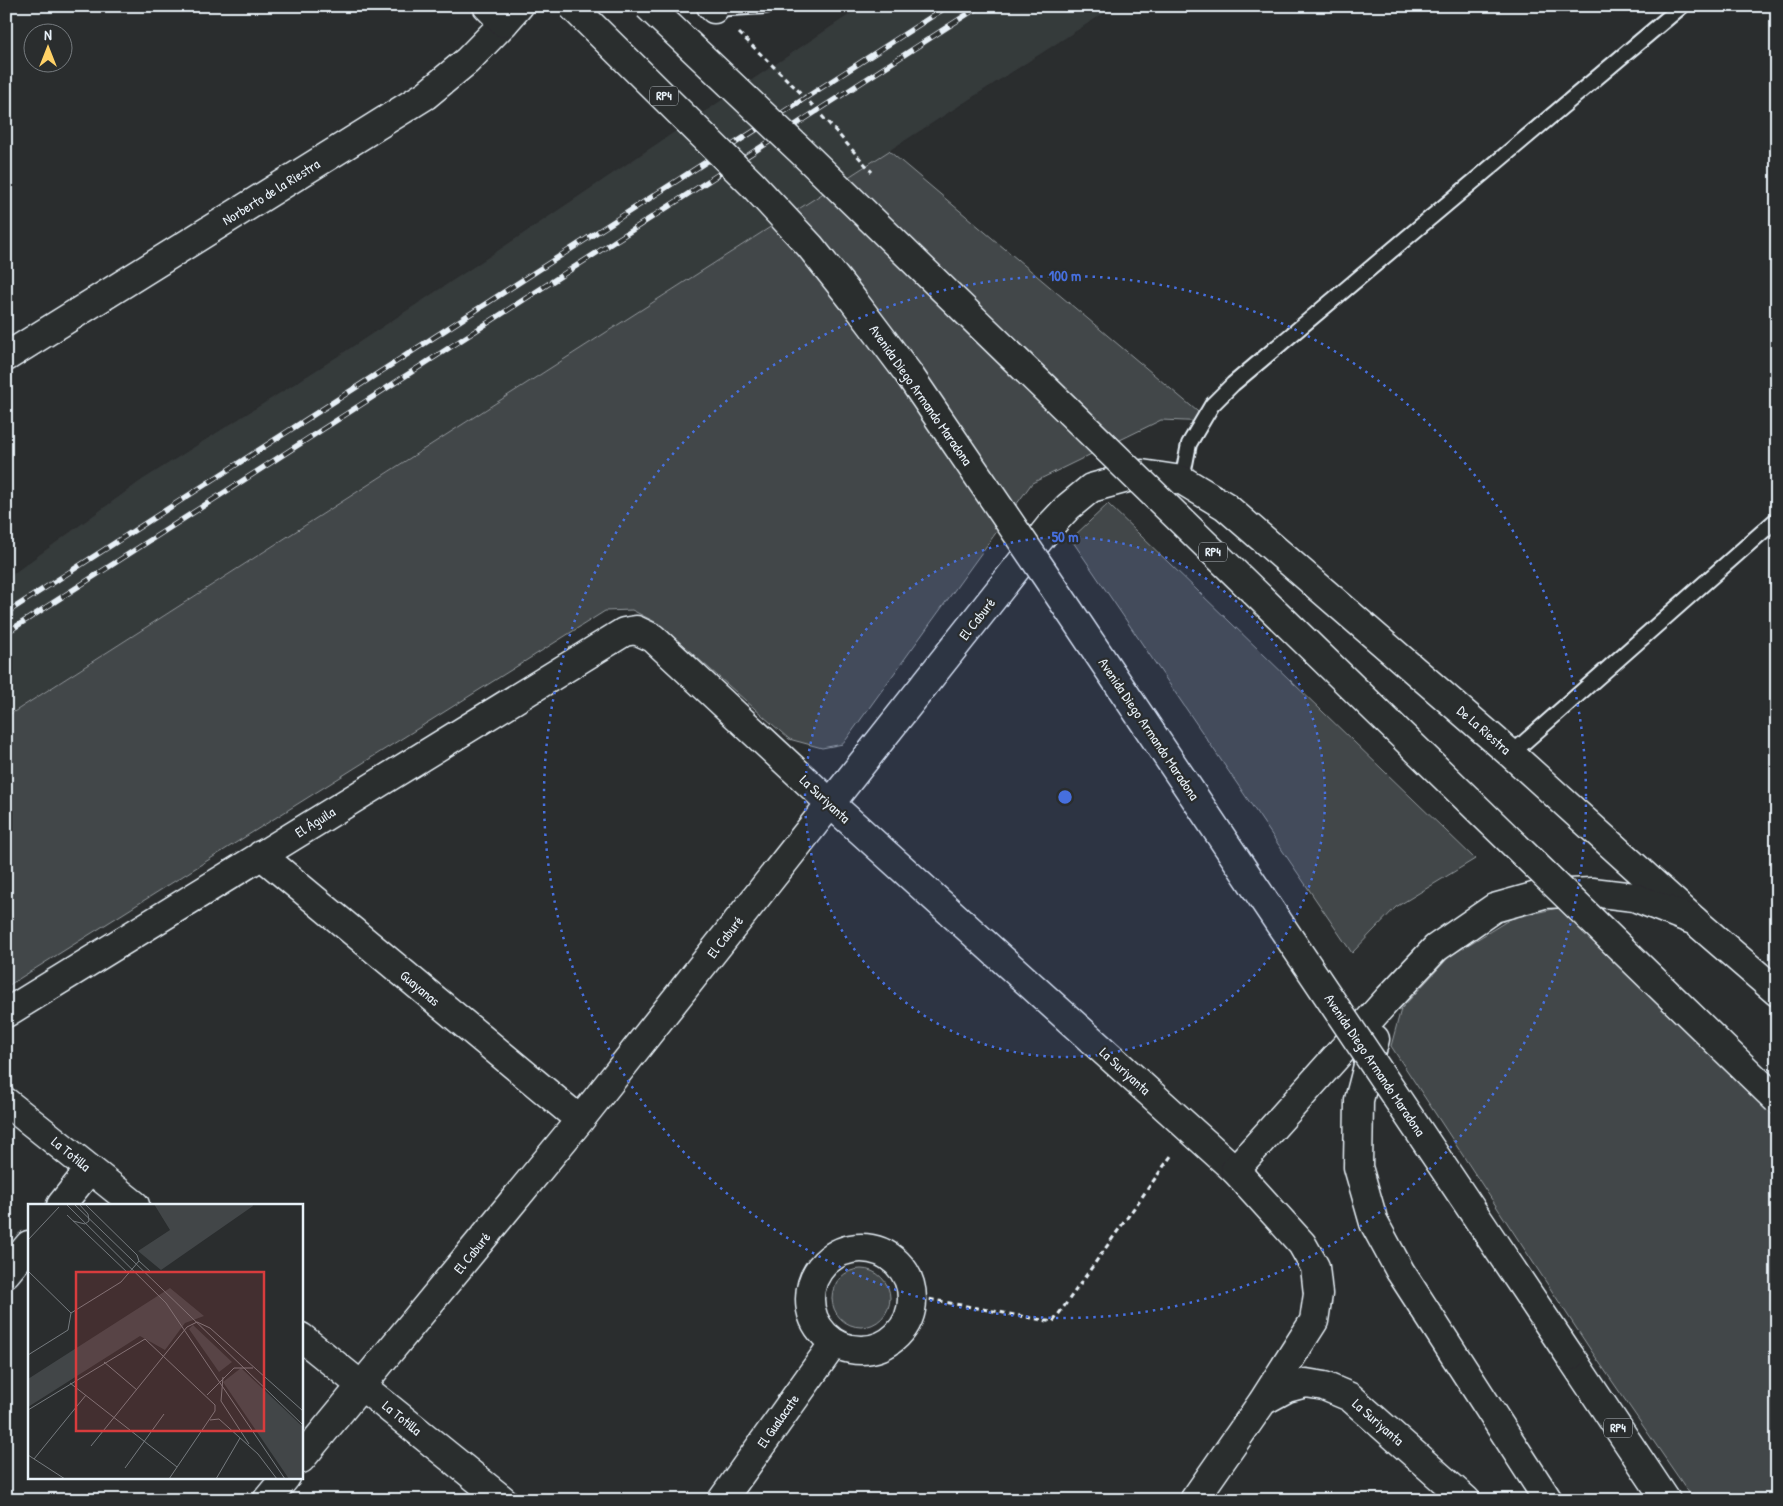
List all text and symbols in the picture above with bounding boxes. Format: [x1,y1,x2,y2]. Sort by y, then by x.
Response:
north arrow [22,22,72,72]
text: N [44,25,52,44]
road number: RP4 [650,86,678,105]
street label: Norberto de la Riestra [218,154,324,229]
text: 100 m [1049,265,1081,286]
street label: Avenida Diego Armando Maradona [865,321,978,470]
text: 50 m [1052,526,1078,547]
road number: RP4 [1199,542,1227,562]
street label: El Caburé [954,593,999,644]
street label: Avenida Diego Armando Maradona [1094,654,1204,804]
street label: De La Riestra [1453,701,1516,759]
street label: La Suriyanta [795,770,855,828]
centre of rings [1056,788,1074,806]
street label: El Águila [291,802,339,842]
street label: El Caburé [702,911,747,962]
street label: Guayanas [396,965,444,1011]
street label: Avenida Diego Armando Maradona [1320,990,1430,1140]
street label: La Suriyanta [1095,1043,1155,1100]
street label: La Totilla [48,1132,95,1176]
inset map [28,1204,302,1478]
street label: El Caburé [449,1227,495,1278]
street label: El Gualacate [752,1390,803,1451]
street label: La Suriyanta [1348,1394,1409,1450]
street label: La Totilla [379,1396,426,1440]
road number: RP4 [1604,1419,1632,1438]

